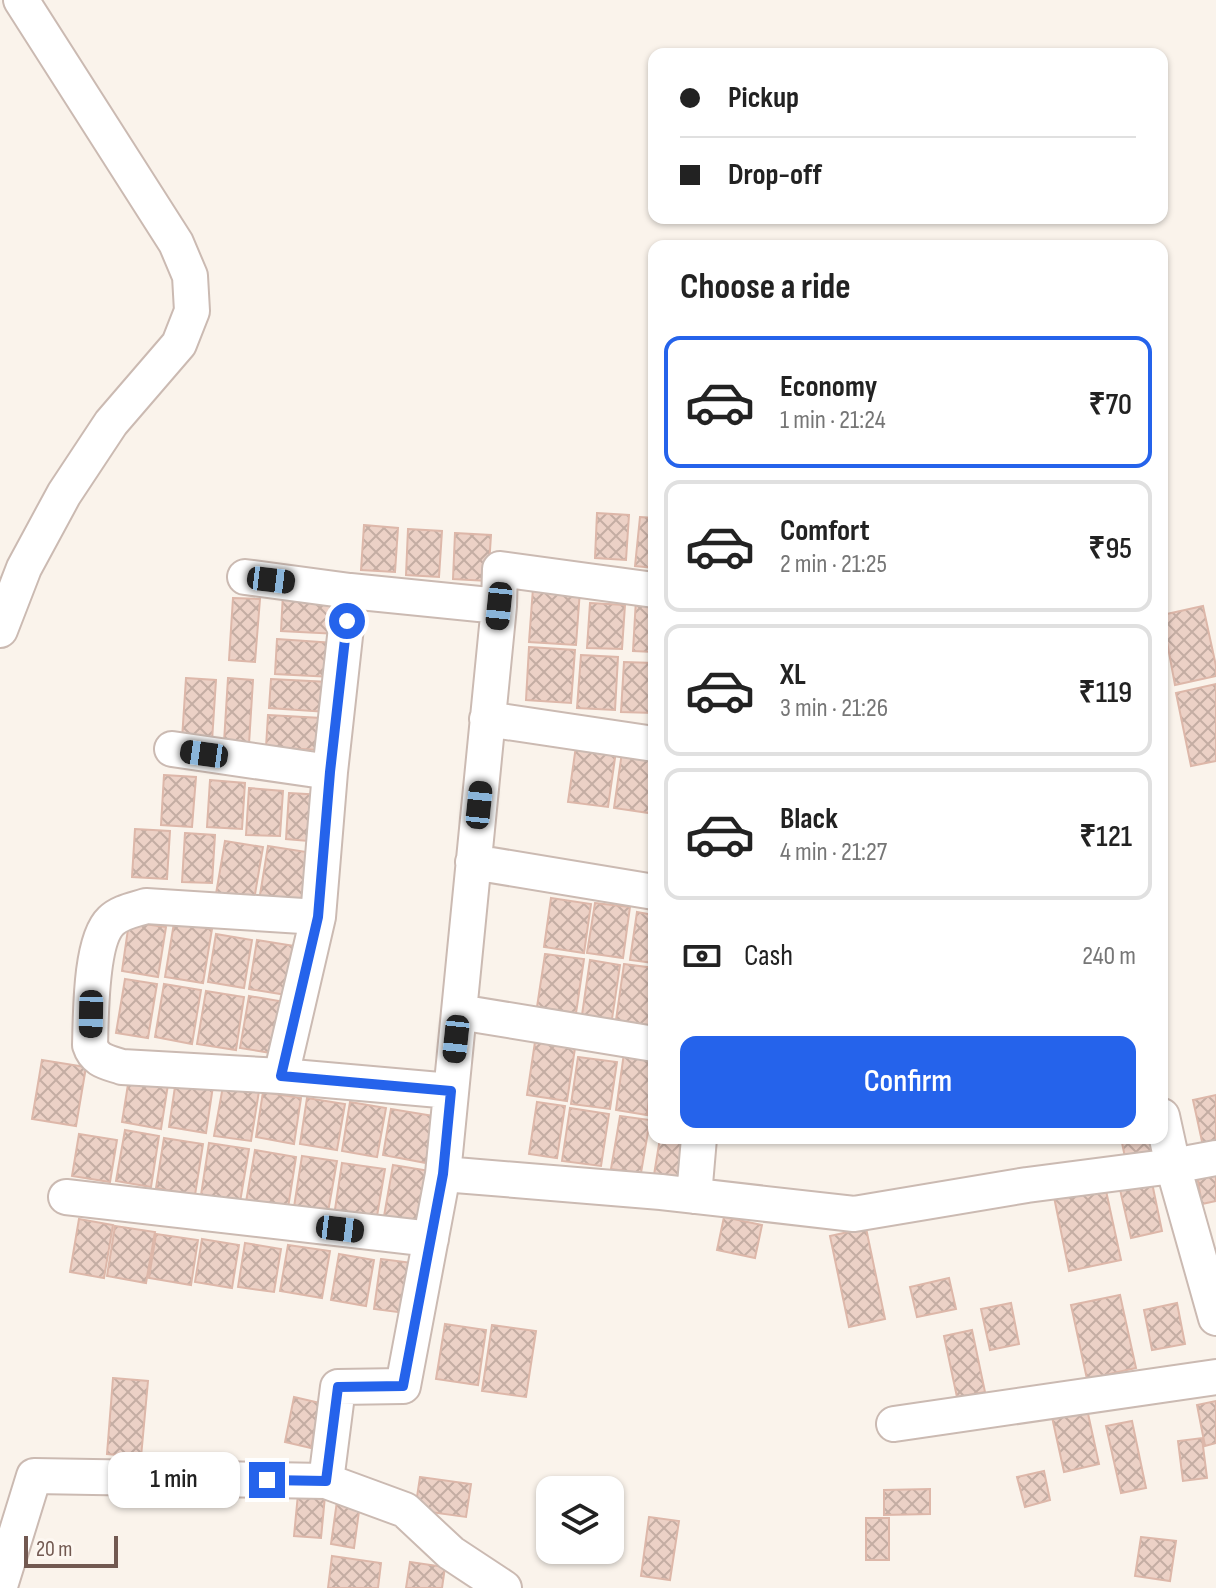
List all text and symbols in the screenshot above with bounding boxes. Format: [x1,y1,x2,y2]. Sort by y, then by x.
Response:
text: Pickup [728,80,799,116]
text: Drop-off [728,157,822,193]
text: Choose a ride [680,266,851,309]
icon: car [684,366,756,438]
text: Economy [780,369,877,405]
text: ₹70 [1088,387,1132,423]
text: 1 min · 21:24 [780,405,886,436]
icon: car [684,510,756,582]
text: Comfort [780,513,870,549]
text: ₹95 [1088,531,1132,567]
text: 2 min · 21:25 [780,549,887,580]
car [246,565,296,595]
car [485,581,513,631]
route start [329,603,365,639]
icon: car [684,654,756,726]
text: XL [780,657,806,693]
text: ₹119 [1079,675,1132,711]
text: 3 min · 21:26 [780,693,888,724]
car [179,739,229,769]
car [465,780,493,830]
icon: car [684,798,756,870]
text: Black [780,801,838,837]
text: ₹121 [1079,819,1132,855]
text: 4 min · 21:27 [780,837,887,868]
icon: cash [680,934,724,978]
text: Cash [744,938,793,974]
text: 240 m [1082,941,1136,972]
car [79,990,103,1038]
car [442,1014,470,1064]
button: Confirm [680,1036,1136,1128]
car [315,1214,365,1244]
callout: 1 min [107,1452,239,1508]
route end [249,1462,285,1498]
text: 1 min [150,1464,198,1495]
map controls [536,1476,624,1564]
button: layers [536,1476,624,1564]
scale bar [24,1532,118,1568]
text: 20 m [36,1536,73,1563]

